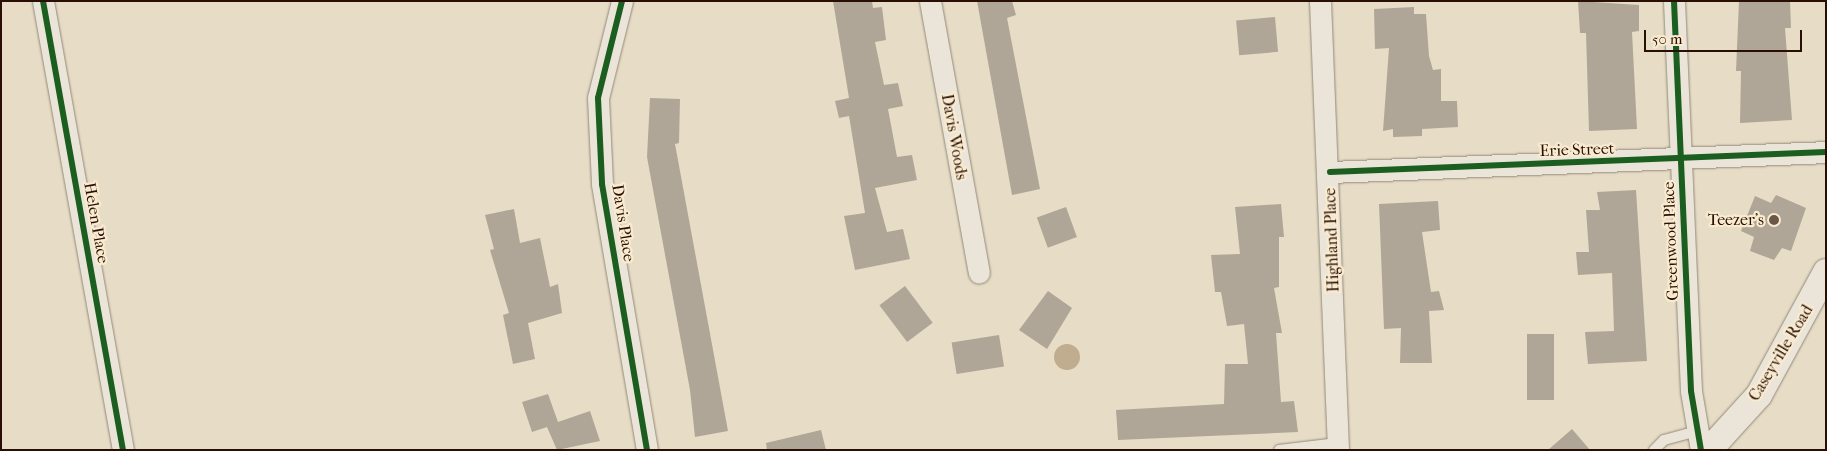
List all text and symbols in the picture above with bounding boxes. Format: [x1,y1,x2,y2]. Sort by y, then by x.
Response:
scale bar [1647,20,1804,52]
text: 50 m [1652,30,1682,48]
street label: Davis Woods [937,93,971,181]
street label: Erie Street [1539,139,1615,161]
street label: Helen Place [79,181,113,265]
street label: Greenwood Place [1659,181,1683,301]
street label: Davis Place [607,183,639,263]
street label: Highland Place [1321,187,1343,293]
place label: Teezer's [1708,210,1764,230]
marker: Teezer's [1768,214,1780,226]
street label: Caseyville Road [1745,301,1817,405]

